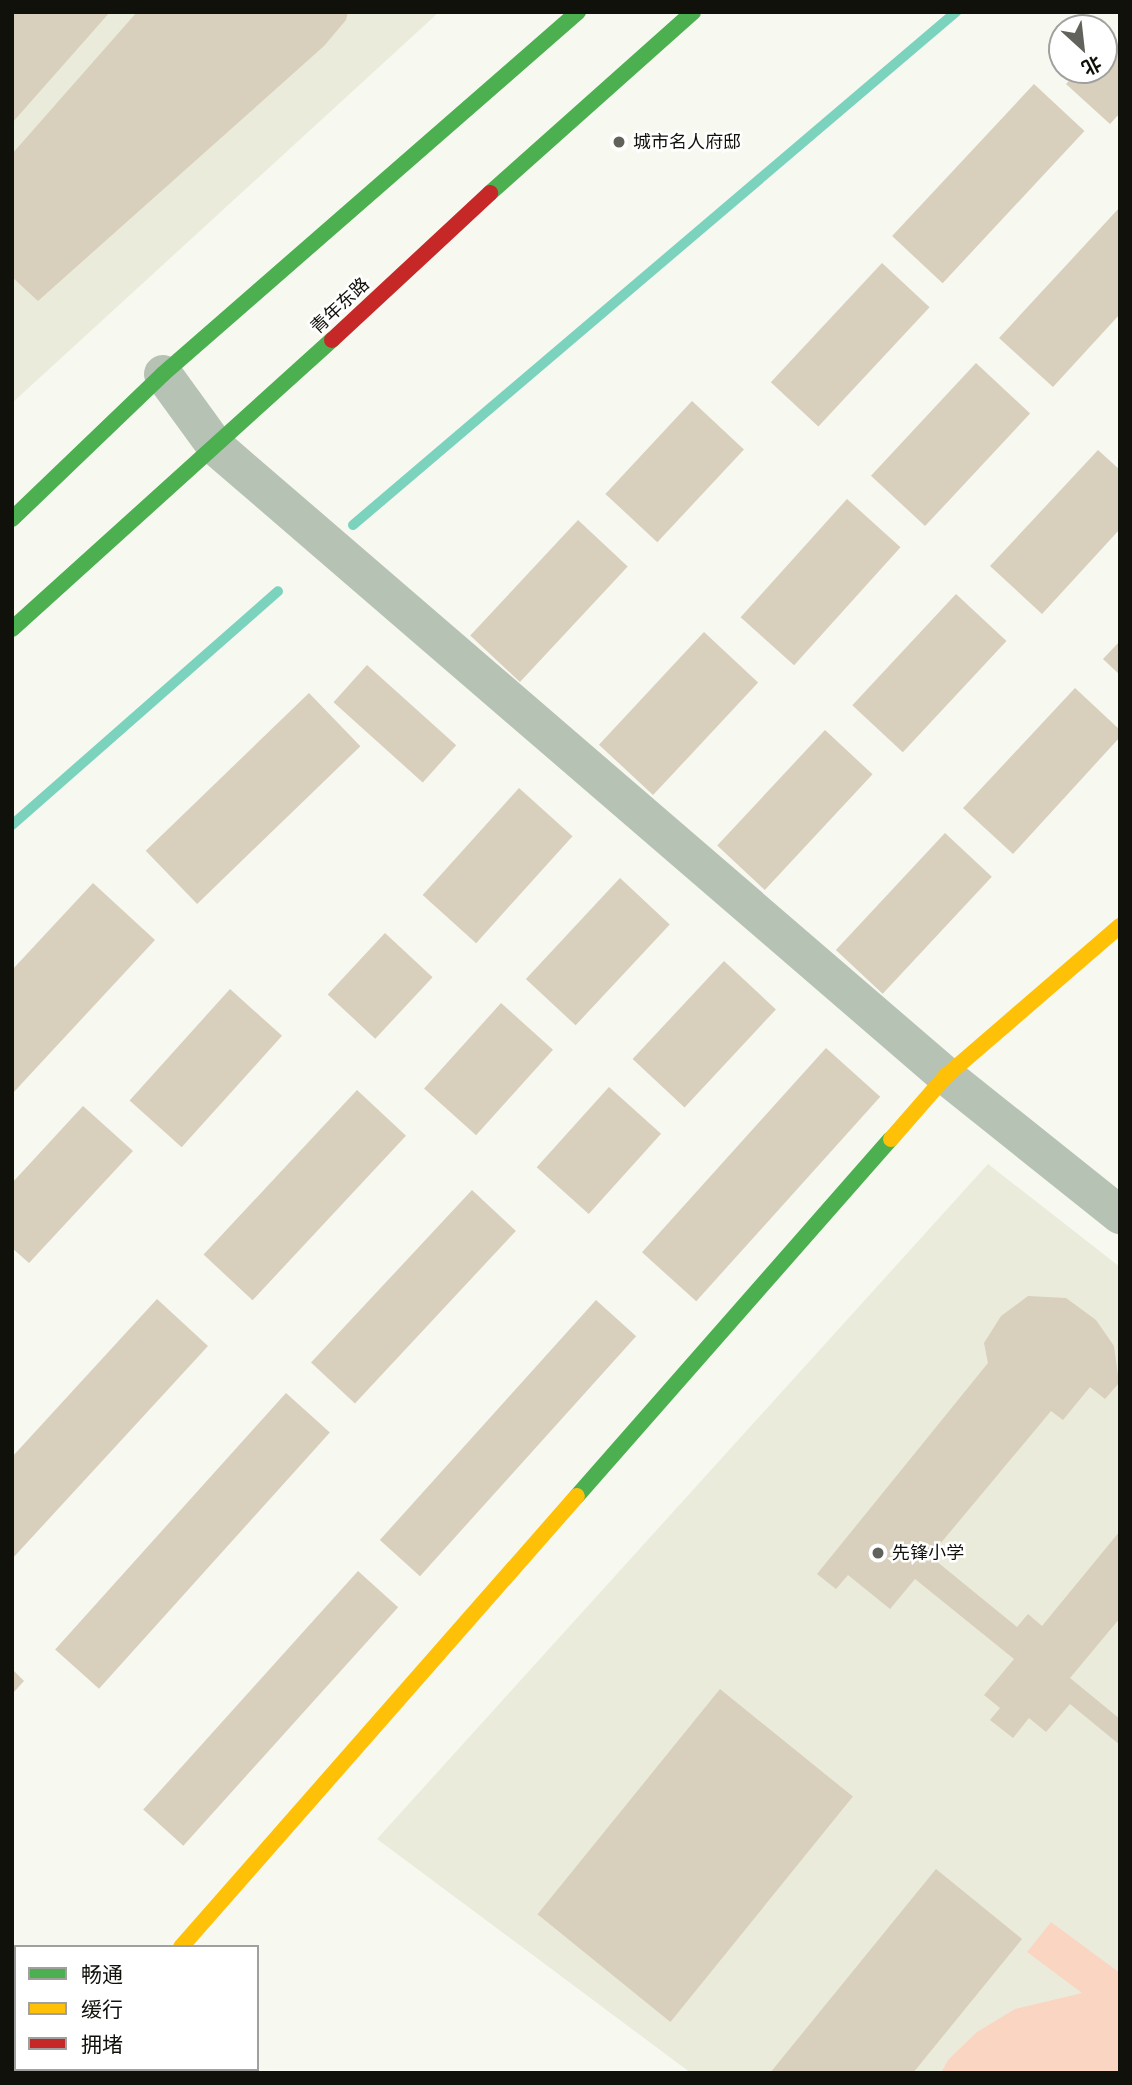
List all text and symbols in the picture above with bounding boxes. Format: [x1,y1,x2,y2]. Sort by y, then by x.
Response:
north arrow [1048,14,1118,84]
text: 北 [1077,49,1107,84]
place label: 城市名人府邸 [633,131,741,153]
marker: 城市名人府邸 [611,134,627,150]
street label: 青年东路 [306,274,374,338]
place label: 先锋小学 [892,1542,964,1564]
marker: 先锋小学 [870,1545,886,1561]
legend [14,1945,259,2071]
text: 畅通 [81,1958,123,1990]
text: 缓行 [81,1993,123,2025]
text: 拥堵 [81,2028,123,2060]

